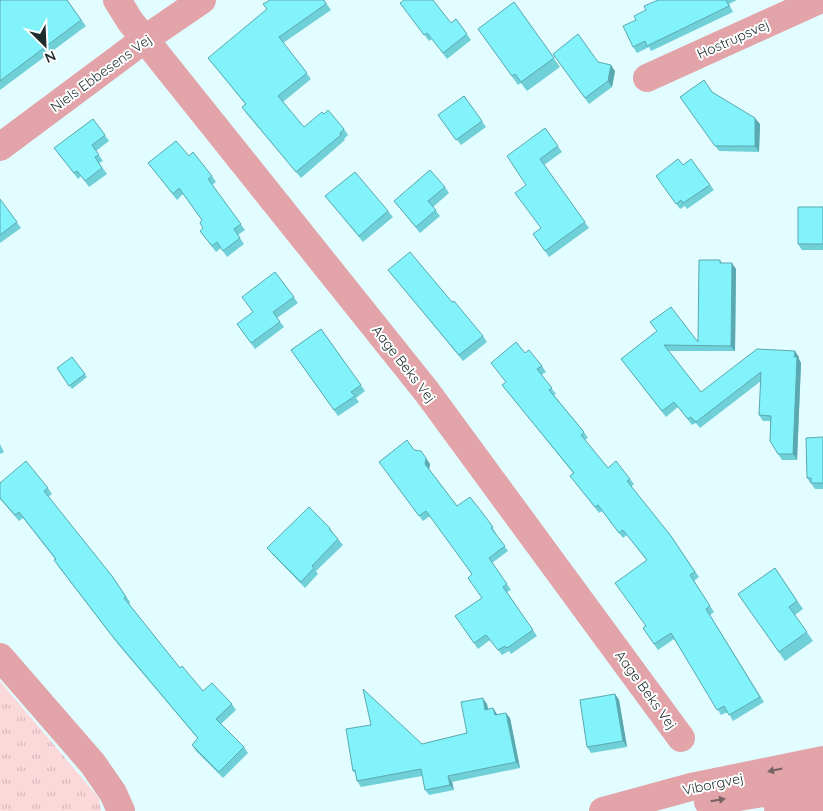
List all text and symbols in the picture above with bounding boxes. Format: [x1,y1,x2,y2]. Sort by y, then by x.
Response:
street label: Hostrupsvej [694,15,772,63]
north arrow [20,20,70,70]
street label: Niels Ebbesens Vej [47,31,155,115]
street label: Aage Beks Vej [368,322,440,406]
street label: Aage Beks Vej [611,647,681,733]
one-way arrow [768,766,783,774]
street label: Viborgvej [681,769,745,799]
one-way arrow [710,796,726,804]

